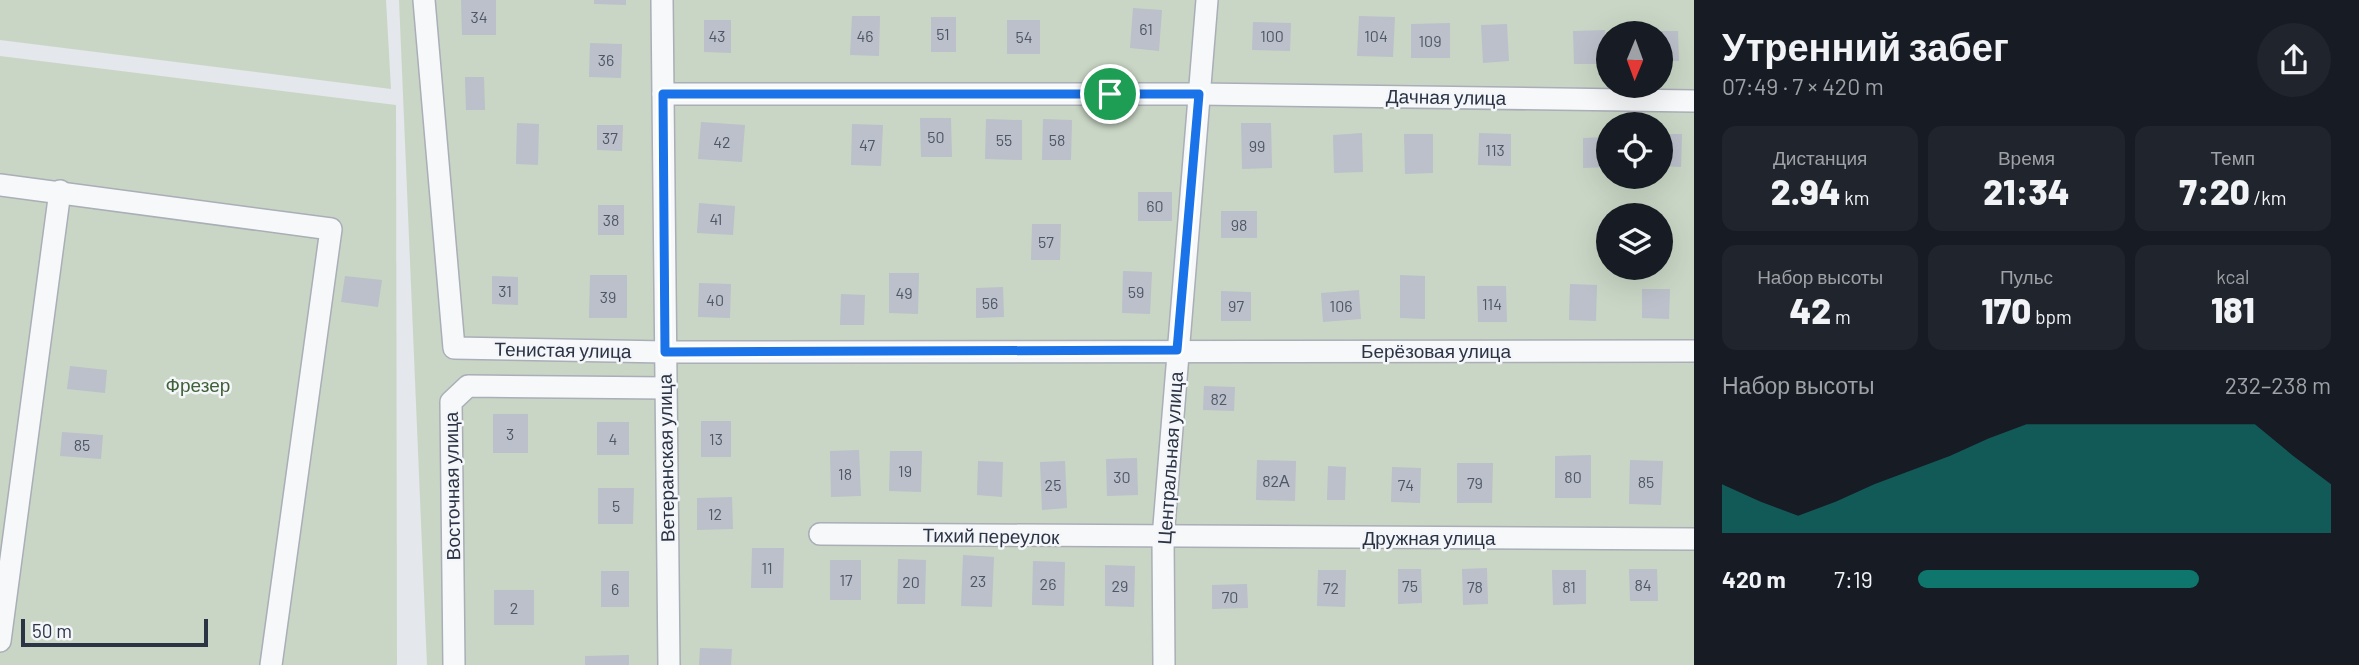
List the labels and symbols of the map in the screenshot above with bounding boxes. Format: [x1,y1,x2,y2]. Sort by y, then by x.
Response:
house number: 34 [470,7,488,26]
house number: 61 [1139,19,1153,38]
north arrow [1596,21,1673,98]
house number: 51 [936,24,950,43]
house number: 43 [708,26,726,45]
house number: 46 [856,26,874,45]
house number: 100 [1260,26,1284,45]
house number: 104 [1364,26,1388,45]
house number: 54 [1015,27,1033,46]
house number: 109 [1419,31,1441,50]
house number: 36 [598,50,614,69]
pin [1080,64,1140,124]
street label: Дачная улица [1386,84,1507,109]
house number: 50 [927,127,945,146]
house number: 37 [602,128,618,147]
house number: 55 [996,130,1012,149]
house number: 58 [1049,130,1065,149]
house number: 42 [713,132,731,151]
house number: 47 [859,135,875,154]
house number: 99 [1249,136,1265,155]
house number: 113 [1485,140,1505,159]
house number: 60 [1146,196,1164,215]
house number: 41 [710,209,722,228]
house number: 38 [603,210,619,229]
house number: 98 [1231,215,1247,234]
house number: 57 [1038,232,1054,251]
house number: 31 [498,281,512,300]
house number: 59 [1128,282,1144,301]
house number: 49 [895,283,913,302]
house number: 39 [600,287,616,306]
house number: 40 [706,290,724,309]
house number: 56 [982,293,998,312]
house number: 114 [1482,294,1502,313]
house number: 97 [1228,296,1244,315]
house number: 106 [1330,296,1352,315]
street label: Тенистая улица [494,337,632,362]
street label: Берёзовая улица [1361,339,1511,362]
street label: Центральная улица [1152,370,1187,545]
park label: Фрезер [166,373,230,396]
street label: Ветеранская улица [653,373,678,542]
house number: 82 [1211,389,1227,408]
street label: Восточная улица [439,411,464,561]
house number: 3 [506,424,514,443]
house number: 4 [609,429,617,448]
house number: 13 [709,429,723,448]
house number: 85 [74,435,90,454]
house number: 19 [898,461,912,480]
house number: 18 [838,464,852,483]
house number: 30 [1113,467,1131,486]
house number: 80 [1564,467,1582,486]
house number: 82А [1262,471,1290,490]
house number: 85 [1638,472,1654,491]
house number: 79 [1467,473,1483,492]
house number: 25 [1045,475,1061,494]
house number: 74 [1398,475,1414,494]
house number: 5 [612,496,620,515]
house number: 12 [708,504,722,523]
street label: Тихий переулок [922,523,1060,548]
street label: Дружная улица [1362,526,1496,549]
house number: 11 [761,558,773,577]
house number: 17 [839,570,853,589]
house number: 23 [970,571,986,590]
house number: 20 [902,572,920,591]
house number: 26 [1040,574,1056,593]
house number: 84 [1634,575,1652,594]
house number: 29 [1112,576,1128,595]
house number: 75 [1402,576,1418,595]
house number: 78 [1467,577,1483,596]
house number: 81 [1562,577,1576,596]
house number: 72 [1323,578,1339,597]
house number: 6 [611,579,619,598]
house number: 70 [1222,587,1238,606]
house number: 2 [510,598,518,617]
scale bar [21,616,208,648]

